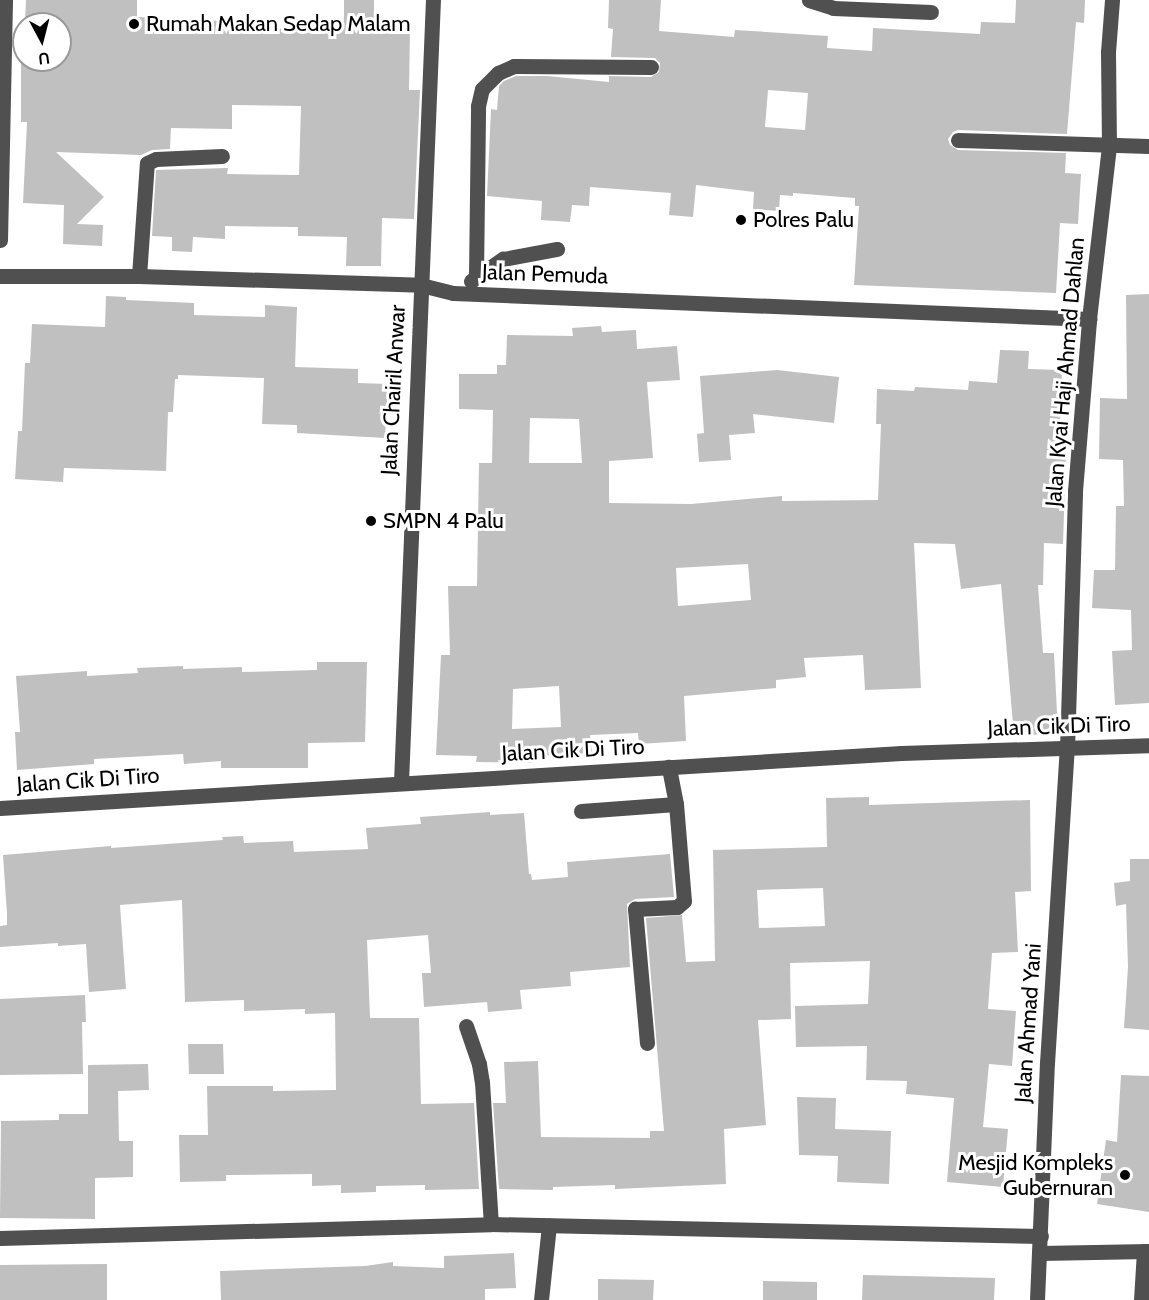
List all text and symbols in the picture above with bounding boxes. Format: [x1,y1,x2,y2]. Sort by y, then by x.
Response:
place label: Rumah Makan Sedap Malam [146,11,411,37]
north arrow [12,12,72,72]
marker: Rumah Makan Sedap Malam [127,17,141,31]
text: U [37,48,51,69]
place label: Polres Palu [753,207,854,233]
marker: Polres Palu [734,213,748,227]
street label: Jalan Kyai Haji Ahmad Dahlan [1040,236,1090,508]
street label: Jalan Pemuda [482,259,608,289]
street label: Jalan Chairil Anwar [375,304,411,476]
place label: SMPN 4 Palu [383,508,504,534]
marker: SMPN 4 Palu [364,514,378,528]
street label: Jalan Cik Di Tiro [987,710,1131,742]
street label: Jalan Cik Di Tiro [501,733,645,767]
street label: Jalan Cik Di Tiro [16,762,160,798]
street label: Jalan Ahmad Yani [1009,942,1047,1104]
place label: Mesjid Kompleks Gubernuran [958,1149,1113,1200]
marker: Mesjid Kompleks Gubernuran [1118,1168,1132,1182]

